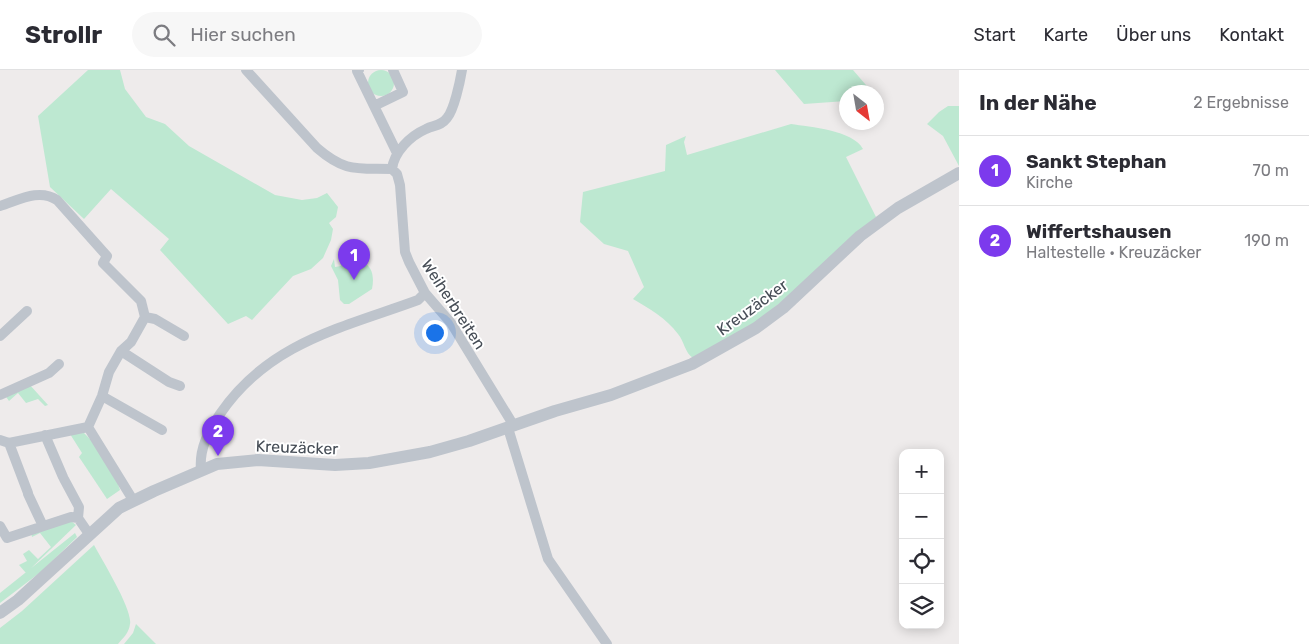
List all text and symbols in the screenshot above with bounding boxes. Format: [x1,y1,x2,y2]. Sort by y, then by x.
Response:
search box [132,12,482,57]
text: Strollr [25,21,102,49]
icon: search [150,21,178,49]
text: Hier suchen [190,23,296,46]
text: Start [973,24,1016,46]
text: Karte [1044,24,1088,46]
text: Über uns [1116,24,1191,46]
text: Kontakt [1219,24,1284,46]
north arrow [839,85,884,130]
text: In der Nähe [979,90,1097,115]
text: 2 Ergebnisse [1193,93,1289,112]
text: Sankt Stephan [1026,150,1167,173]
text: 1 [991,161,999,180]
text: 70 m [1252,161,1289,180]
text: Kirche [1026,173,1073,192]
text: Wiffertshausen [1026,220,1171,243]
text: 2 [990,231,1000,250]
text: 190 m [1244,231,1289,250]
pin: 1 [338,239,370,280]
text: Haltestelle · Kreuzäcker [1026,243,1201,262]
street label: Weiherbreiten [417,256,490,353]
street label: Kreuzäcker [713,275,791,339]
your location [422,320,448,346]
pin: 2 [202,415,234,456]
street label: Kreuzäcker [255,437,339,458]
map controls [899,449,944,629]
button: + [899,449,944,494]
button: − [899,494,944,539]
button: locate [899,539,944,584]
button: layers [899,584,944,629]

